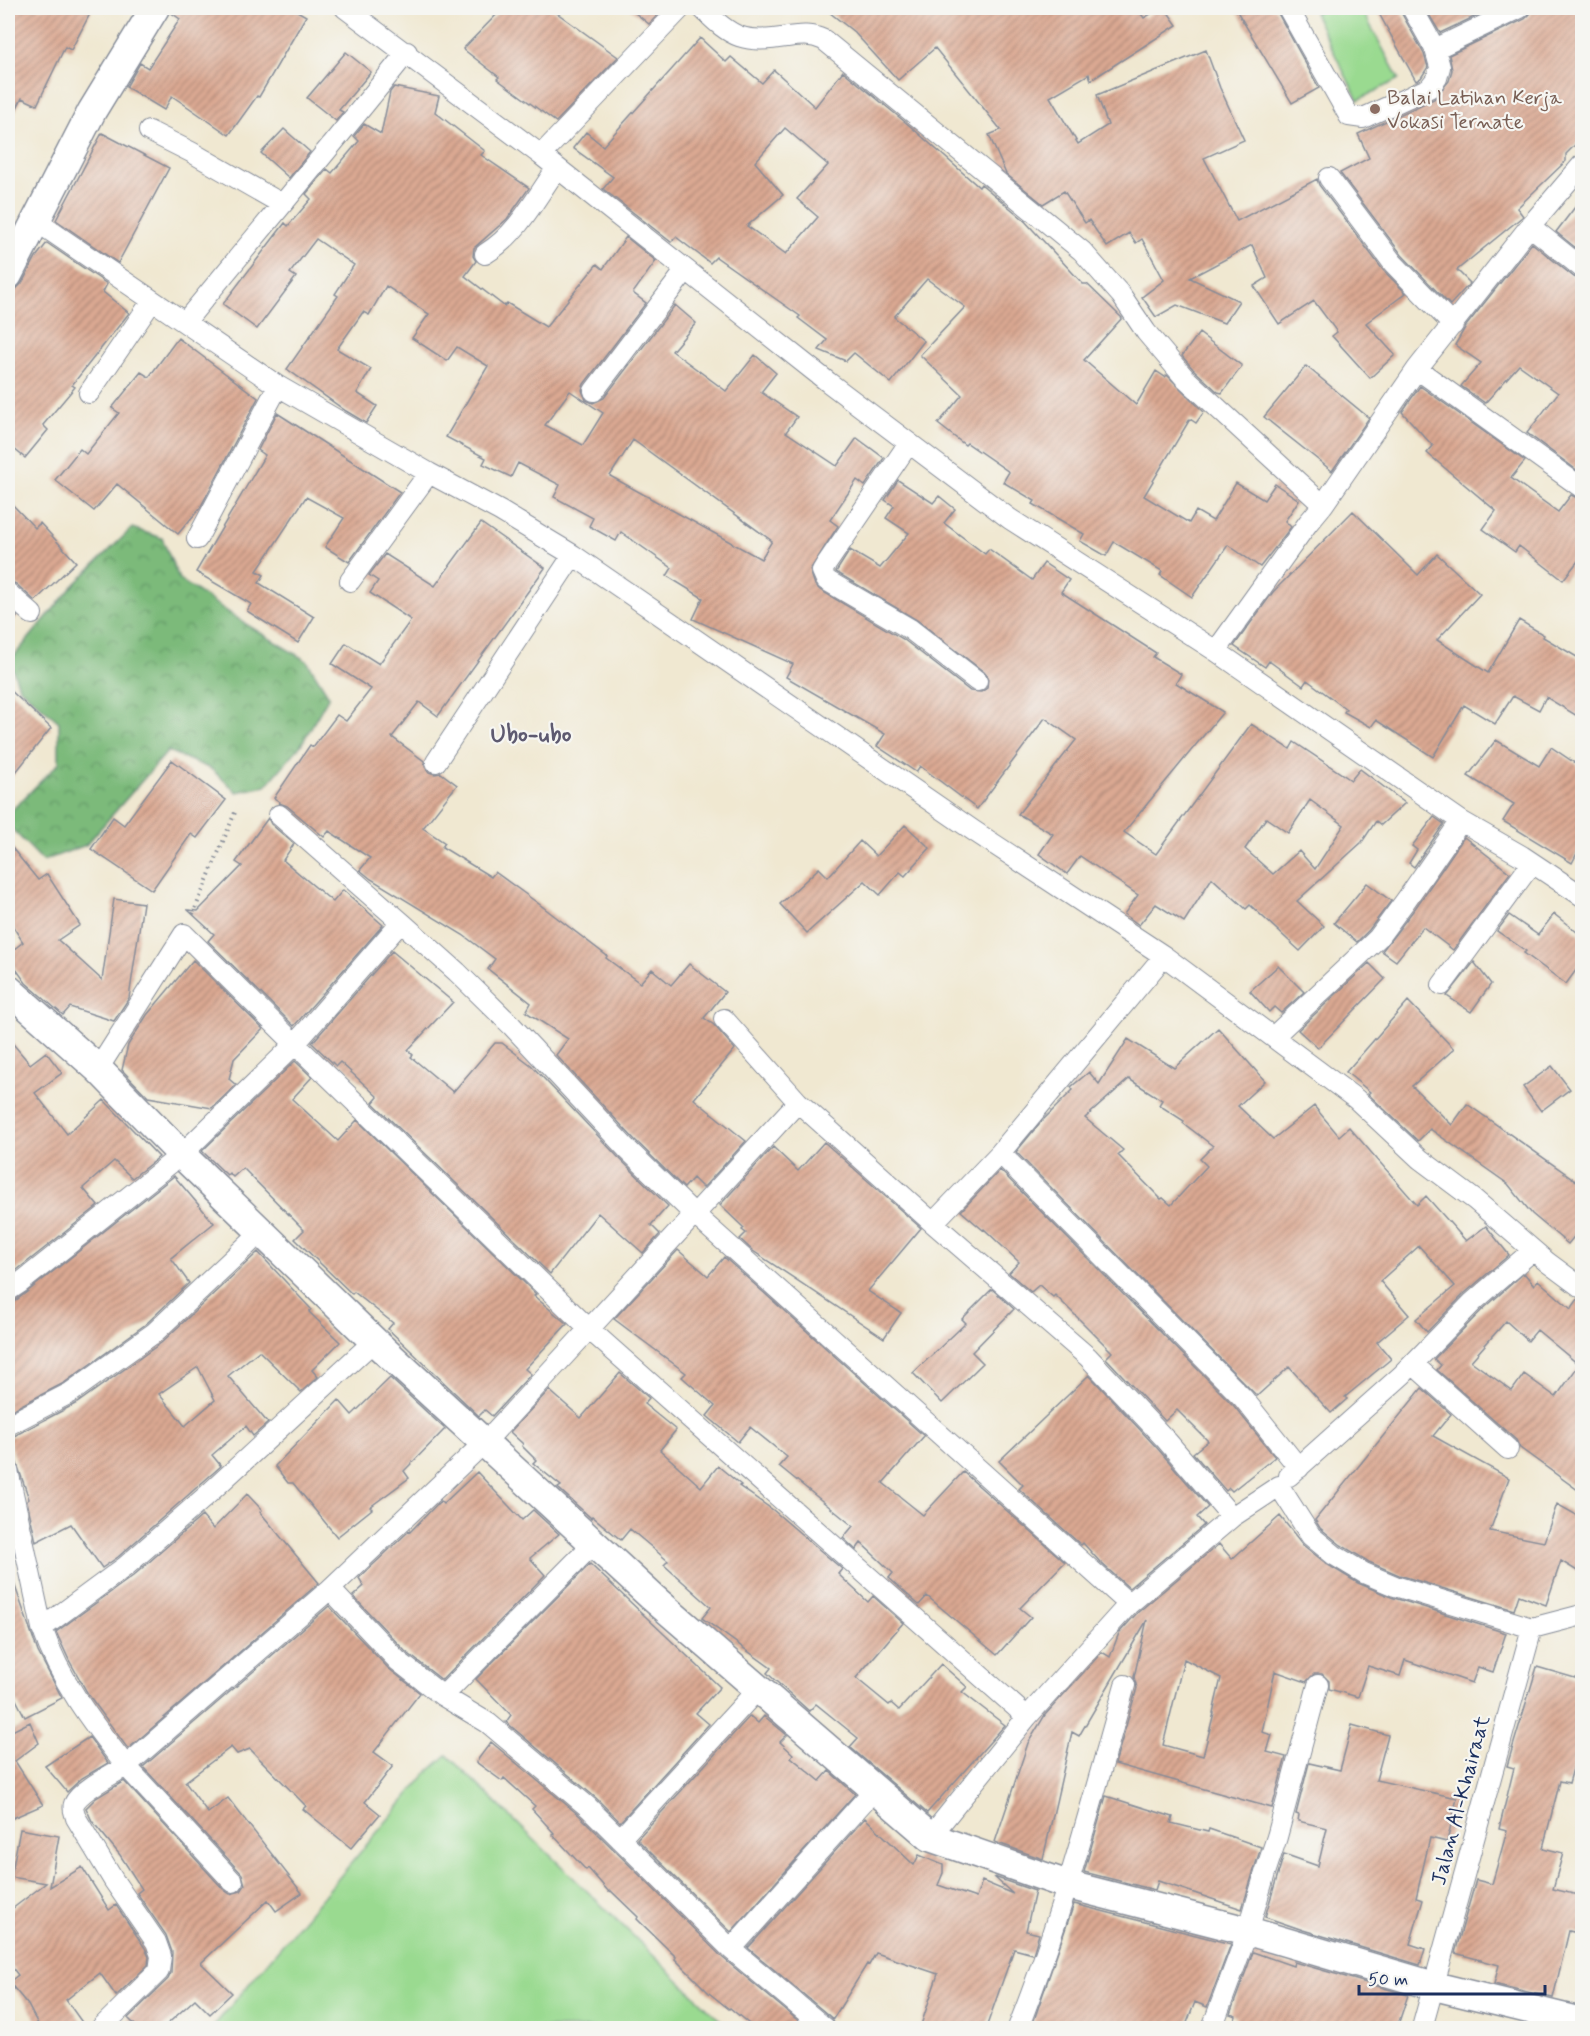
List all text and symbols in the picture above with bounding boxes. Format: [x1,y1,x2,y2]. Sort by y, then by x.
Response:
place label: Balai Latihan Kerja Vokasi Ternate [1387,84,1562,136]
marker: Balai Latihan Kerja Vokasi Ternate [1368,102,1382,116]
district label: Ubo-ubo [491,720,572,751]
street label: Jalan Al-Khairaat [1425,1712,1497,1888]
scale bar [1359,1958,1545,1996]
text: 50 m [1368,1968,1408,1992]

